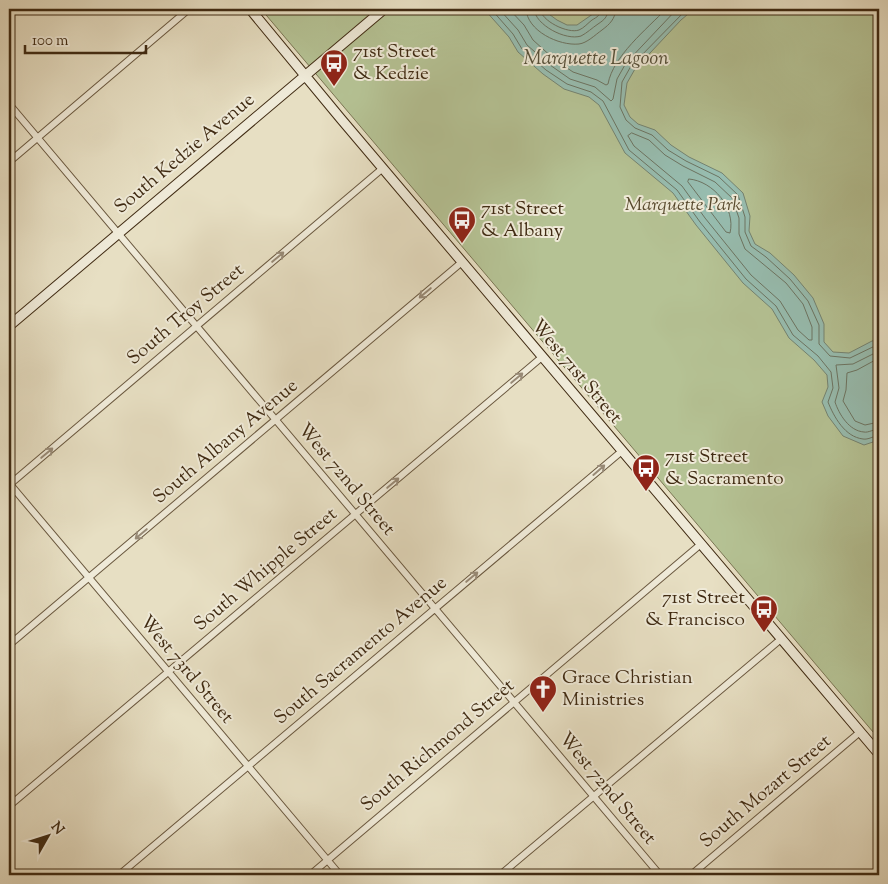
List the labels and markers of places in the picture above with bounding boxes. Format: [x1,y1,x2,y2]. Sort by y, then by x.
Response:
place label: 71st Street & Kedzie [353,39,437,88]
bus stop icon: 71st Street & Kedzie [319,48,349,87]
place label: 71st Street & Albany [481,196,565,245]
bus stop icon: 71st Street & Albany [447,205,477,244]
place label: 71st Street & Sacramento [665,444,784,493]
bus stop icon: 71st Street & Sacramento [631,453,661,492]
place label: 71st Street & Francisco [645,585,745,634]
bus stop icon: 71st Street & Francisco [749,594,779,633]
place label: Grace Christian Ministries [562,665,693,714]
church icon: Grace Christian Ministries [528,674,558,713]

